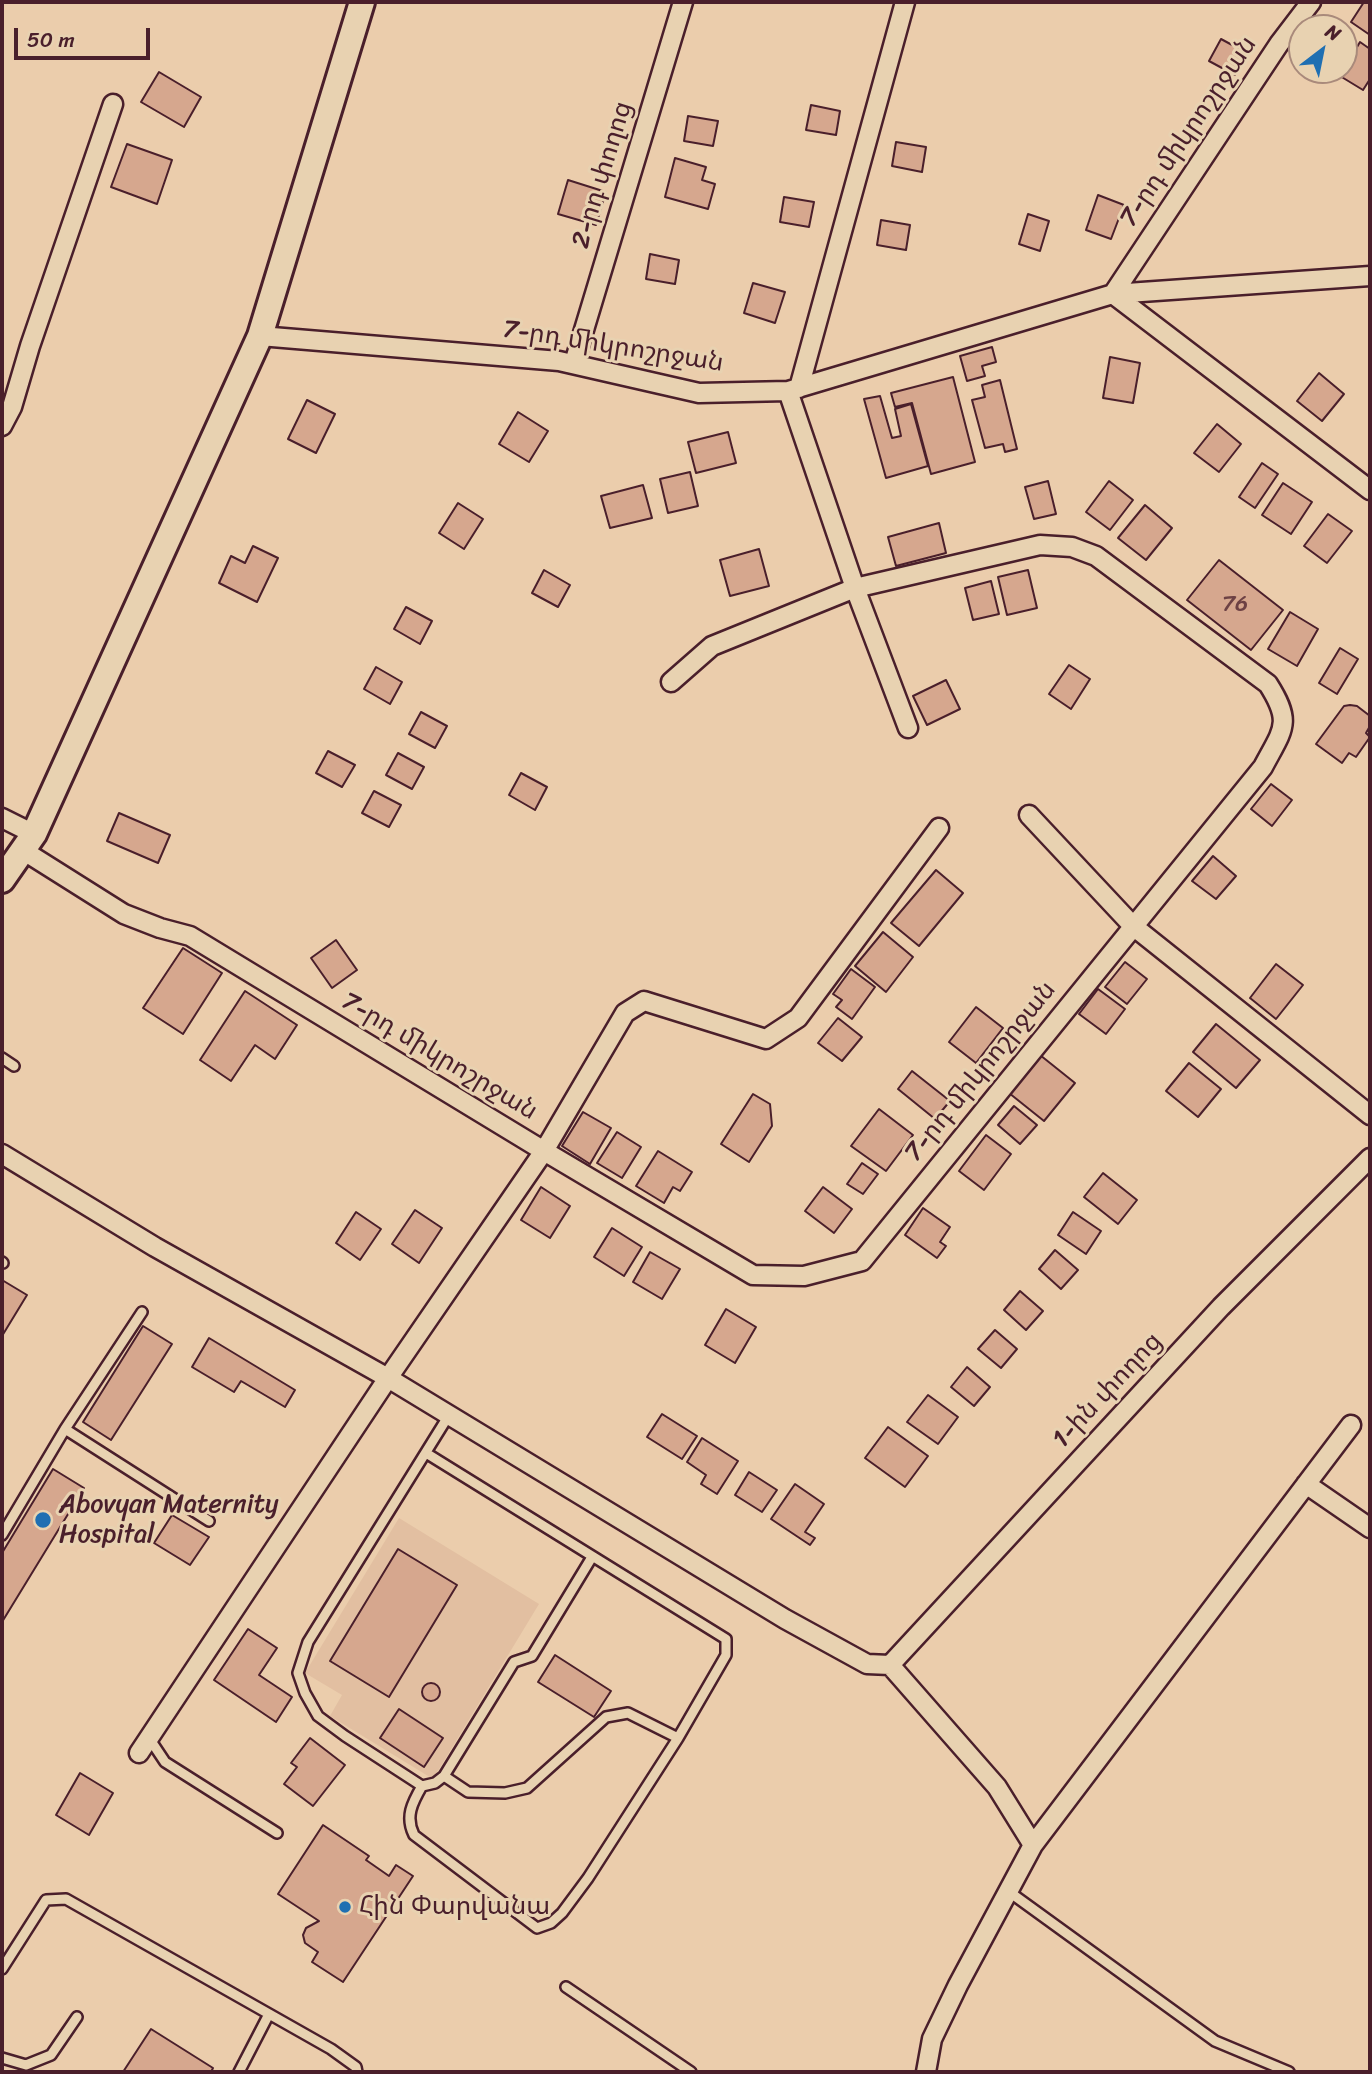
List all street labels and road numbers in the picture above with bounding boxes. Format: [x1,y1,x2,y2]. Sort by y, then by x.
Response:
street label: 7-րդ միկրոշրջան [1114,31,1264,233]
street label: 2-րդ փողոց [566,98,640,252]
street label: 7-րդ միկրոշրջան [500,314,726,380]
street label: 7-րդ միկրոշրջան [899,975,1063,1169]
street label: 7-րդ միկրոշրջան [335,986,543,1128]
street label: 1-ին փողոց [1047,1327,1169,1455]

